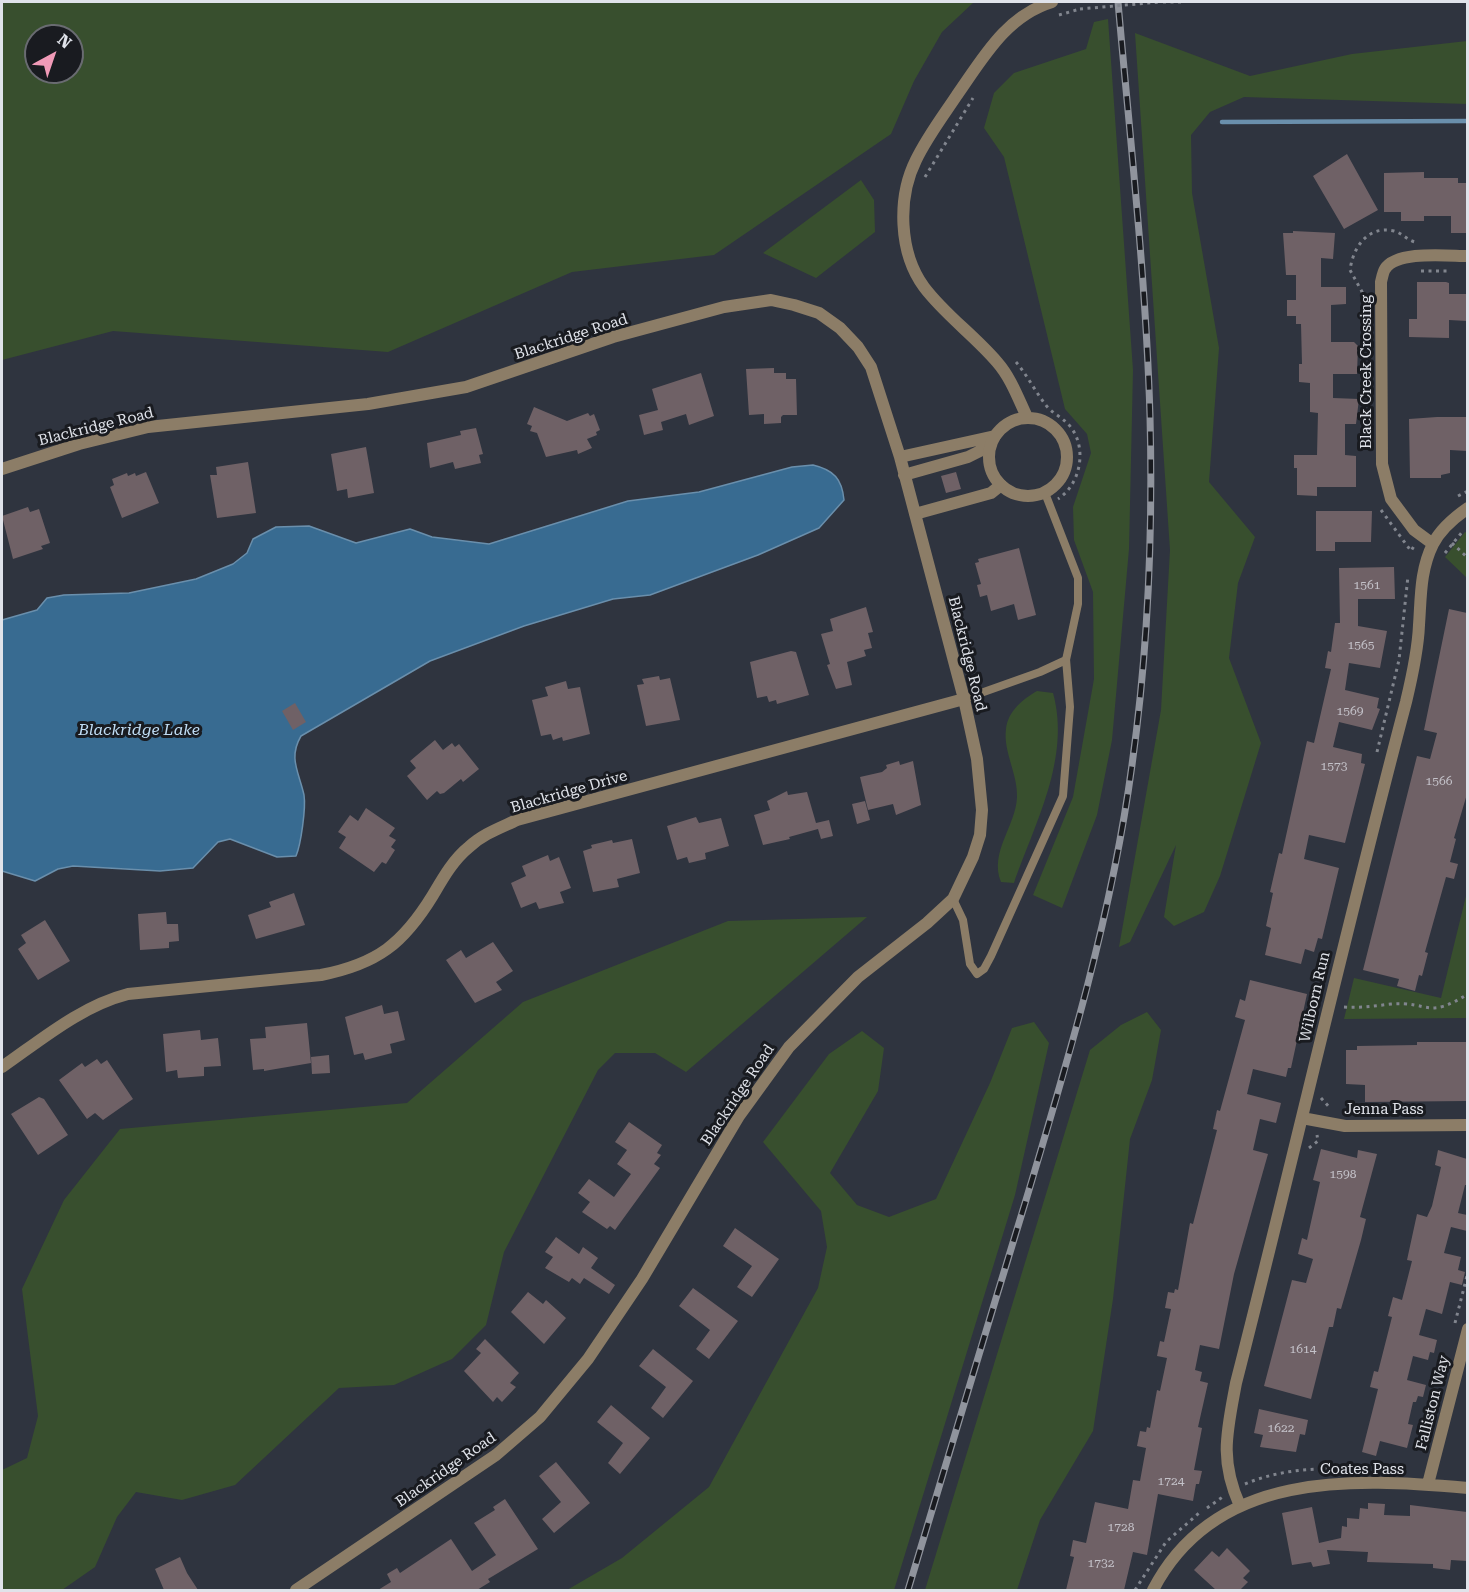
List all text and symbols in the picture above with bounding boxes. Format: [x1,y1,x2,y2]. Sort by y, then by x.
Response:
north arrow [24,24,84,84]
text: N [54,30,75,53]
street label: Black Creek Crossing [1358,295,1376,449]
street label: Blackridge Road [512,310,630,364]
street label: Blackridge Road [37,404,155,450]
house number: 1561 [1354,578,1380,592]
street label: Blackridge Road [944,595,990,713]
house number: 1565 [1348,638,1374,652]
house number: 1569 [1337,704,1363,718]
water label: Blackridge Lake [78,720,200,740]
house number: 1573 [1321,759,1347,773]
street label: Blackridge Drive [509,767,629,817]
house number: 1566 [1426,774,1452,788]
street label: Wilborn Run [1296,950,1334,1044]
street label: Blackridge Road [698,1041,778,1149]
street label: Jenna Pass [1344,1101,1424,1119]
house number: 1598 [1330,1167,1356,1181]
house number: 1614 [1290,1342,1316,1356]
street label: Falliston Way [1413,1354,1453,1452]
house number: 1622 [1268,1421,1294,1435]
street label: Blackridge Road [392,1429,500,1511]
street label: Coates Pass [1320,1461,1404,1479]
house number: 1724 [1158,1474,1184,1488]
house number: 1728 [1108,1520,1134,1534]
house number: 1732 [1088,1556,1114,1570]

